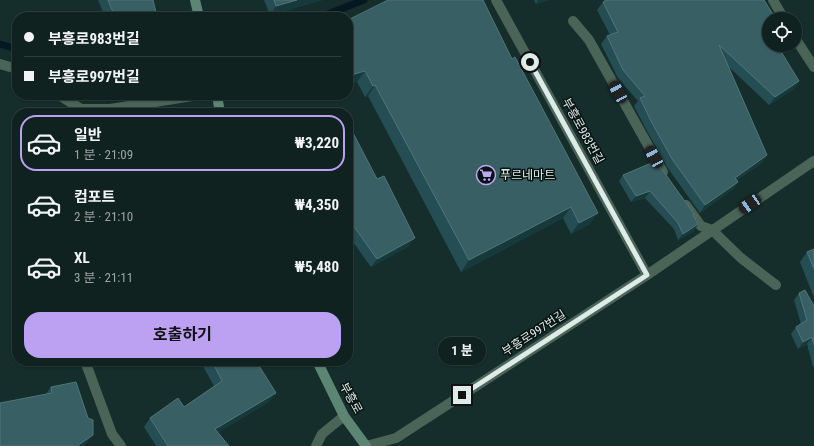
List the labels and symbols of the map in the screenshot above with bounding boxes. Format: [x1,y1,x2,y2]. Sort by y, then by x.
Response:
route start [521,53,539,71]
car [607,79,629,105]
street label: 부흥로983번길 [559,96,607,166]
car [643,144,665,170]
supermarket icon: 푸르네마트 [475,164,497,186]
place label: 푸르네마트 [500,168,555,182]
car [737,192,763,216]
street label: 부흥로997번길 [500,307,568,359]
callout: 1 분 [438,337,486,365]
street label: 부흥로 [337,380,365,416]
route end [453,386,471,404]

